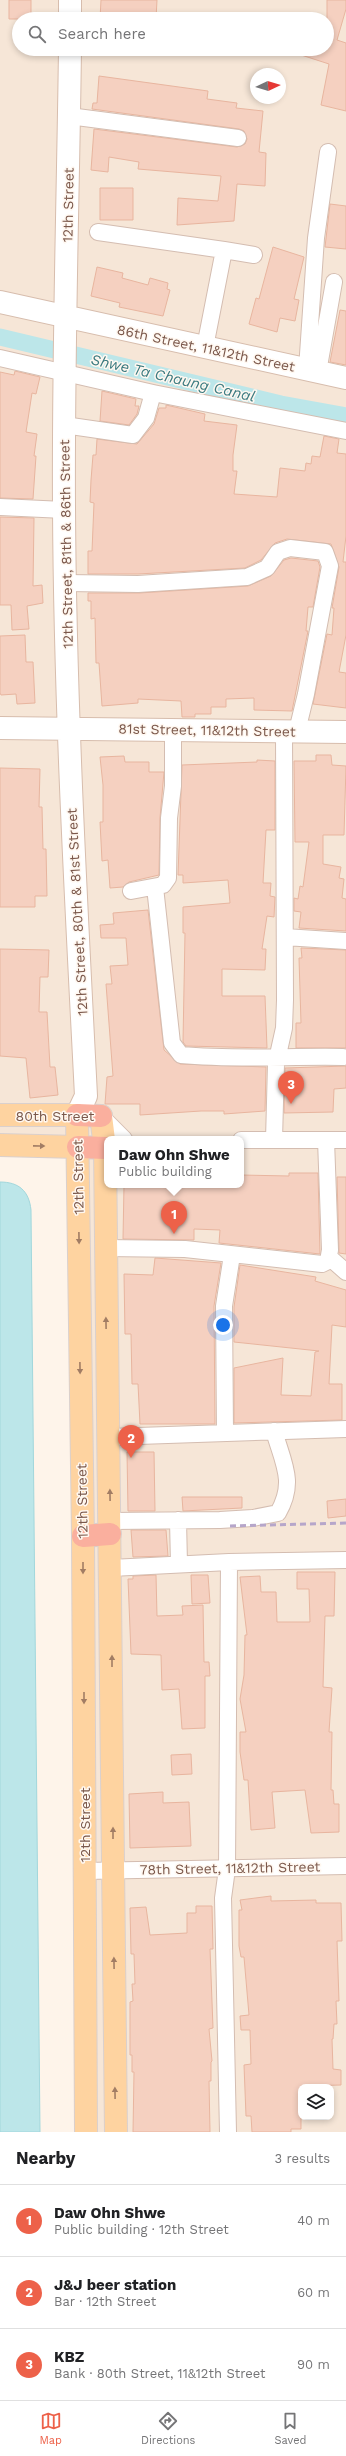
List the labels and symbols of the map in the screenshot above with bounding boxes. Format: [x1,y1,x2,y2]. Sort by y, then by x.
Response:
north arrow [250,68,286,104]
street label: 12th Street [59,167,77,243]
street label: 86th Street, 11&12th Street [116,321,297,375]
water label: Shwe Ta Chaung Canal [89,350,257,406]
street label: 12th Street, 81th & 86th Street [56,439,76,649]
street label: 81st Street, 11&12th Street [118,720,296,740]
street label: 12th Street, 80th & 81st Street [64,808,90,1016]
pin: 3 [278,1071,304,1104]
street label: 80th Street [16,1108,95,1124]
street label: 12th Street [69,1139,87,1215]
one-way arrow [33,1143,46,1149]
pin: 1 [161,1201,187,1234]
one-way arrow [76,1232,82,1245]
your location [213,1315,233,1335]
one-way arrow [103,1316,109,1329]
one-way arrow [77,1362,83,1375]
pin: 2 [118,1425,144,1458]
street label: 12th Street [73,1463,91,1539]
one-way arrow [107,1488,113,1501]
one-way arrow [80,1562,86,1575]
one-way arrow [109,1654,115,1667]
one-way arrow [81,1692,87,1705]
street label: 12th Street [77,1787,93,1863]
one-way arrow [110,1826,116,1839]
street label: 78th Street, 11&12th Street [140,1858,321,1878]
one-way arrow [111,1956,117,1969]
one-way arrow [112,2087,119,2099]

